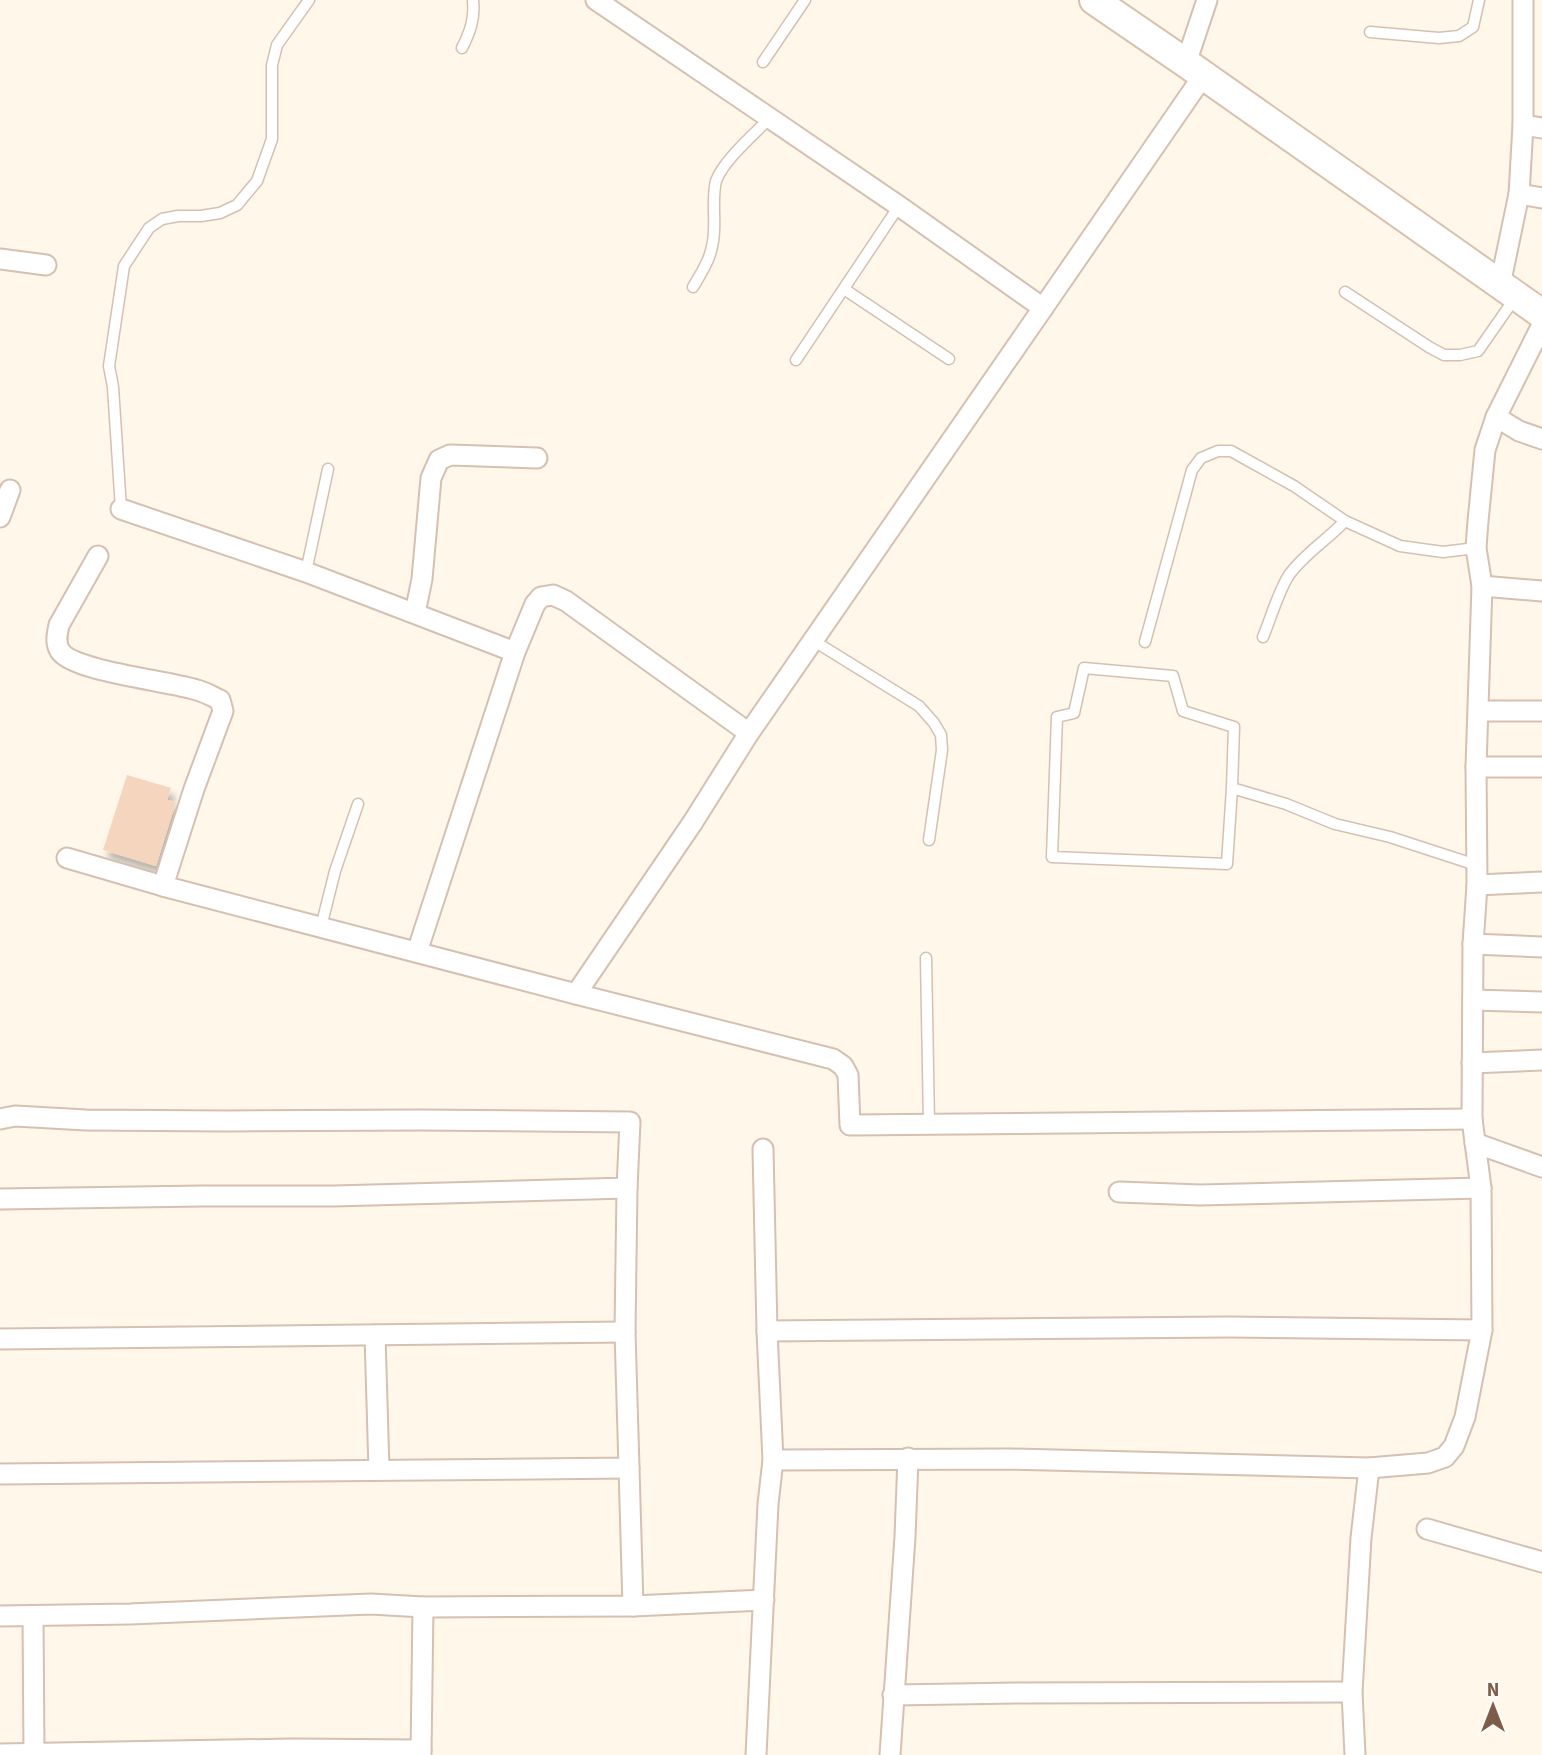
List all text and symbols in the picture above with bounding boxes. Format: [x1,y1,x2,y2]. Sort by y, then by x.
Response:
north arrow [1458,1671,1528,1741]
text: N [1487,1677,1499,1704]

